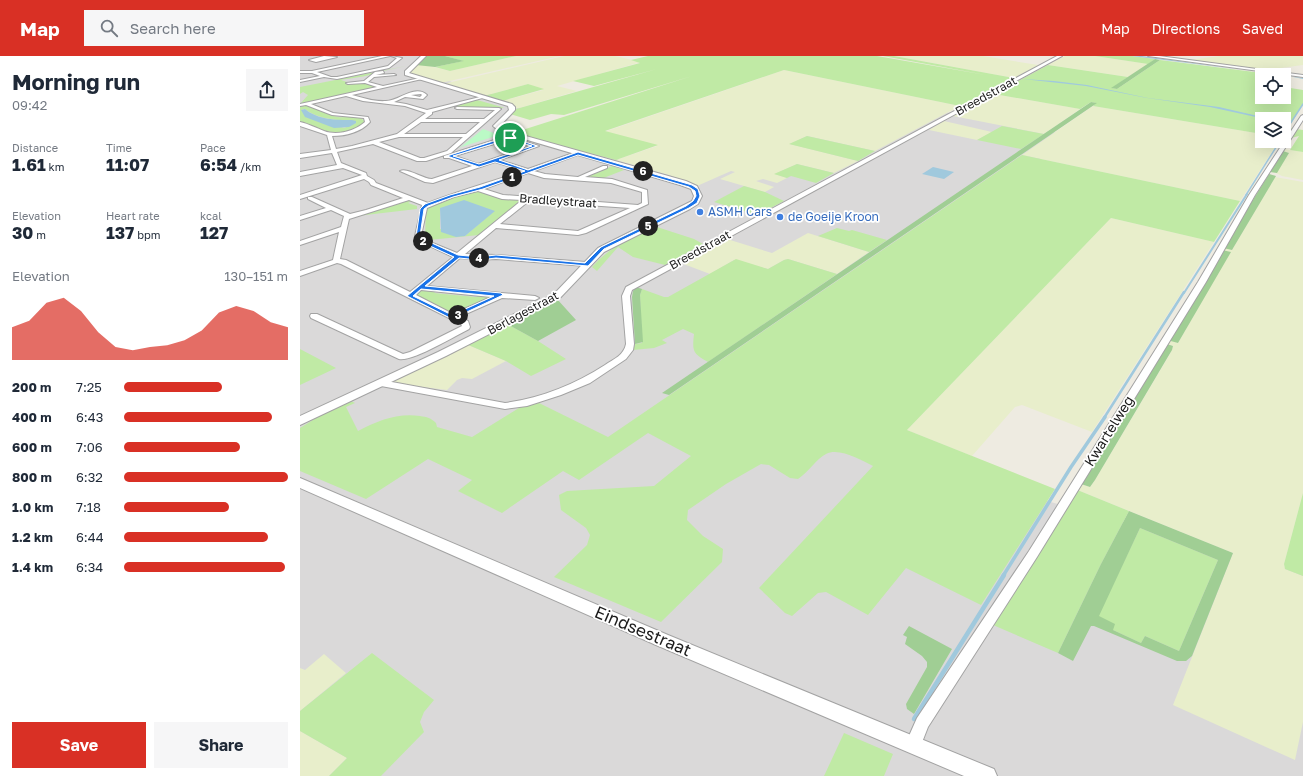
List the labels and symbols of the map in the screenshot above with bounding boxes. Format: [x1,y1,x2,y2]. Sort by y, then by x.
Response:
street label: Breedstraat [952,72,1019,119]
pin [493,121,527,155]
pin: 6 [633,161,653,181]
pin: 1 [502,167,522,187]
street label: Bradleystraat [519,190,598,211]
place label: ASMH Cars [708,204,772,219]
marker: ASMH Cars [695,207,705,217]
place label: de Goeije Kroon [788,209,879,224]
marker: de Goeije Kroon [775,212,785,222]
pin: 5 [638,216,658,236]
street label: Breedstraat [666,226,733,273]
pin: 2 [413,231,433,251]
pin: 4 [469,248,489,268]
street label: Berlagestraat [485,287,561,338]
pin: 3 [448,305,468,325]
street label: Kwartelweg [1080,392,1137,469]
street label: Eindsestraat [592,601,695,660]

